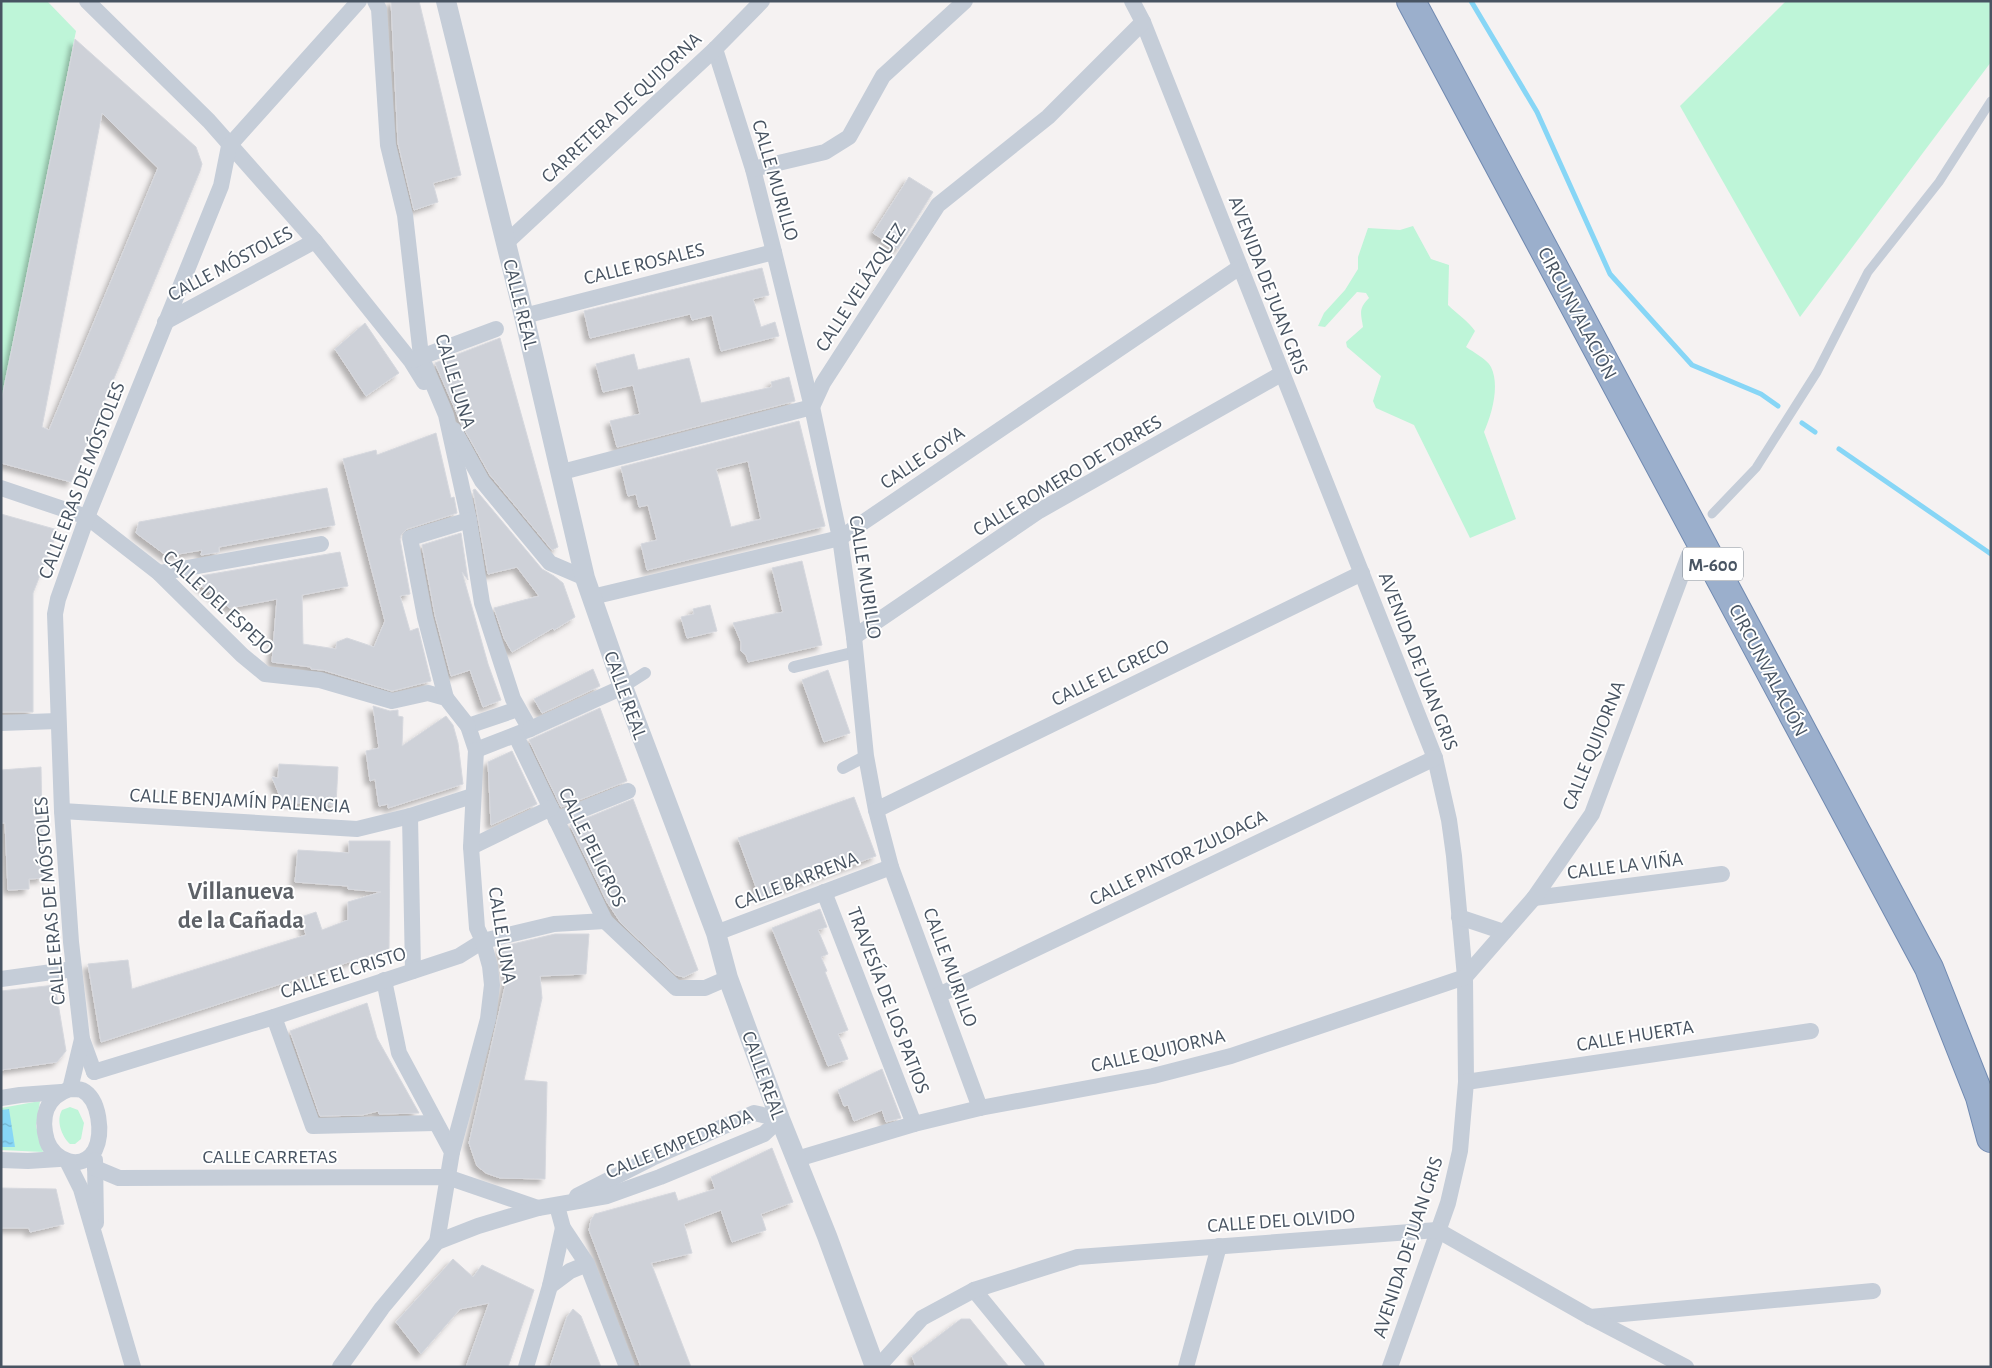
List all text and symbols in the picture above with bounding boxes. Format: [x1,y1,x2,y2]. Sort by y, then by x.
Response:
street label: CARRETERA DE QUIJORNA [538,28,706,187]
street label: CALLE MURILLO [748,117,802,243]
street label: AVENIDA DE JUAN GRIS [1225,193,1311,377]
street label: CALLE VELÁZQUEZ [811,219,910,355]
street label: CALLE MÓSTOLES [164,222,296,305]
street label: CALLE ROSALES [582,239,707,289]
street label: CIRCUNVALACIÓN [1534,244,1621,383]
street label: CALLE REAL [499,257,541,352]
street label: CALLE LUNA [431,332,479,431]
street label: CALLE ERAS DE MÓSTOLES [34,379,129,582]
street label: CALLE ROMERO DE TORRES [970,412,1165,540]
street label: CALLE GOYA [877,422,969,493]
street label: CALLE MURILLO [845,514,885,640]
street label: CALLE DEL ESPEJO [159,547,278,659]
road number: M-600 [1683,548,1743,580]
street label: AVENIDA DE JUAN GRIS [1375,569,1461,753]
street label: CIRCUNVALACIÓN [1725,601,1812,740]
street label: CALLE EL GRECO [1048,636,1172,710]
street label: CALLE REAL [600,649,650,743]
street label: CALLE QUIJORNA [1559,678,1629,813]
street label: CALLE BENJAMÍN PALENCIA [129,784,351,817]
street label: CALLE PELIGROS [555,785,630,910]
street label: CALLE ERAS DE MÓSTOLES [30,796,69,1006]
street label: CALLE PINTOR ZULOAGA [1087,806,1271,910]
street label: CALLE BARRENA [732,848,861,914]
street label: CALLE LA VIÑA [1566,848,1685,883]
district label: Villanueva de la Cañada [178,879,304,933]
street label: CALLE LUNA [484,885,520,985]
street label: TRAVESÍA DE LOS PATIOS [843,904,934,1097]
street label: CALLE MURILLO [919,905,981,1029]
street label: CALLE EL CRISTO [278,943,408,1003]
street label: CALLE HUERTA [1575,1017,1695,1055]
street label: CALLE QUIJORNA [1089,1026,1228,1076]
street label: CALLE REAL [738,1029,788,1123]
street label: CALLE EMPEDRADA [603,1105,756,1183]
street label: CALLE CARRETAS [202,1147,338,1167]
street label: AVENIDA DE JUAN GRIS [1369,1154,1447,1340]
street label: CALLE DEL OLVIDO [1207,1206,1356,1236]

